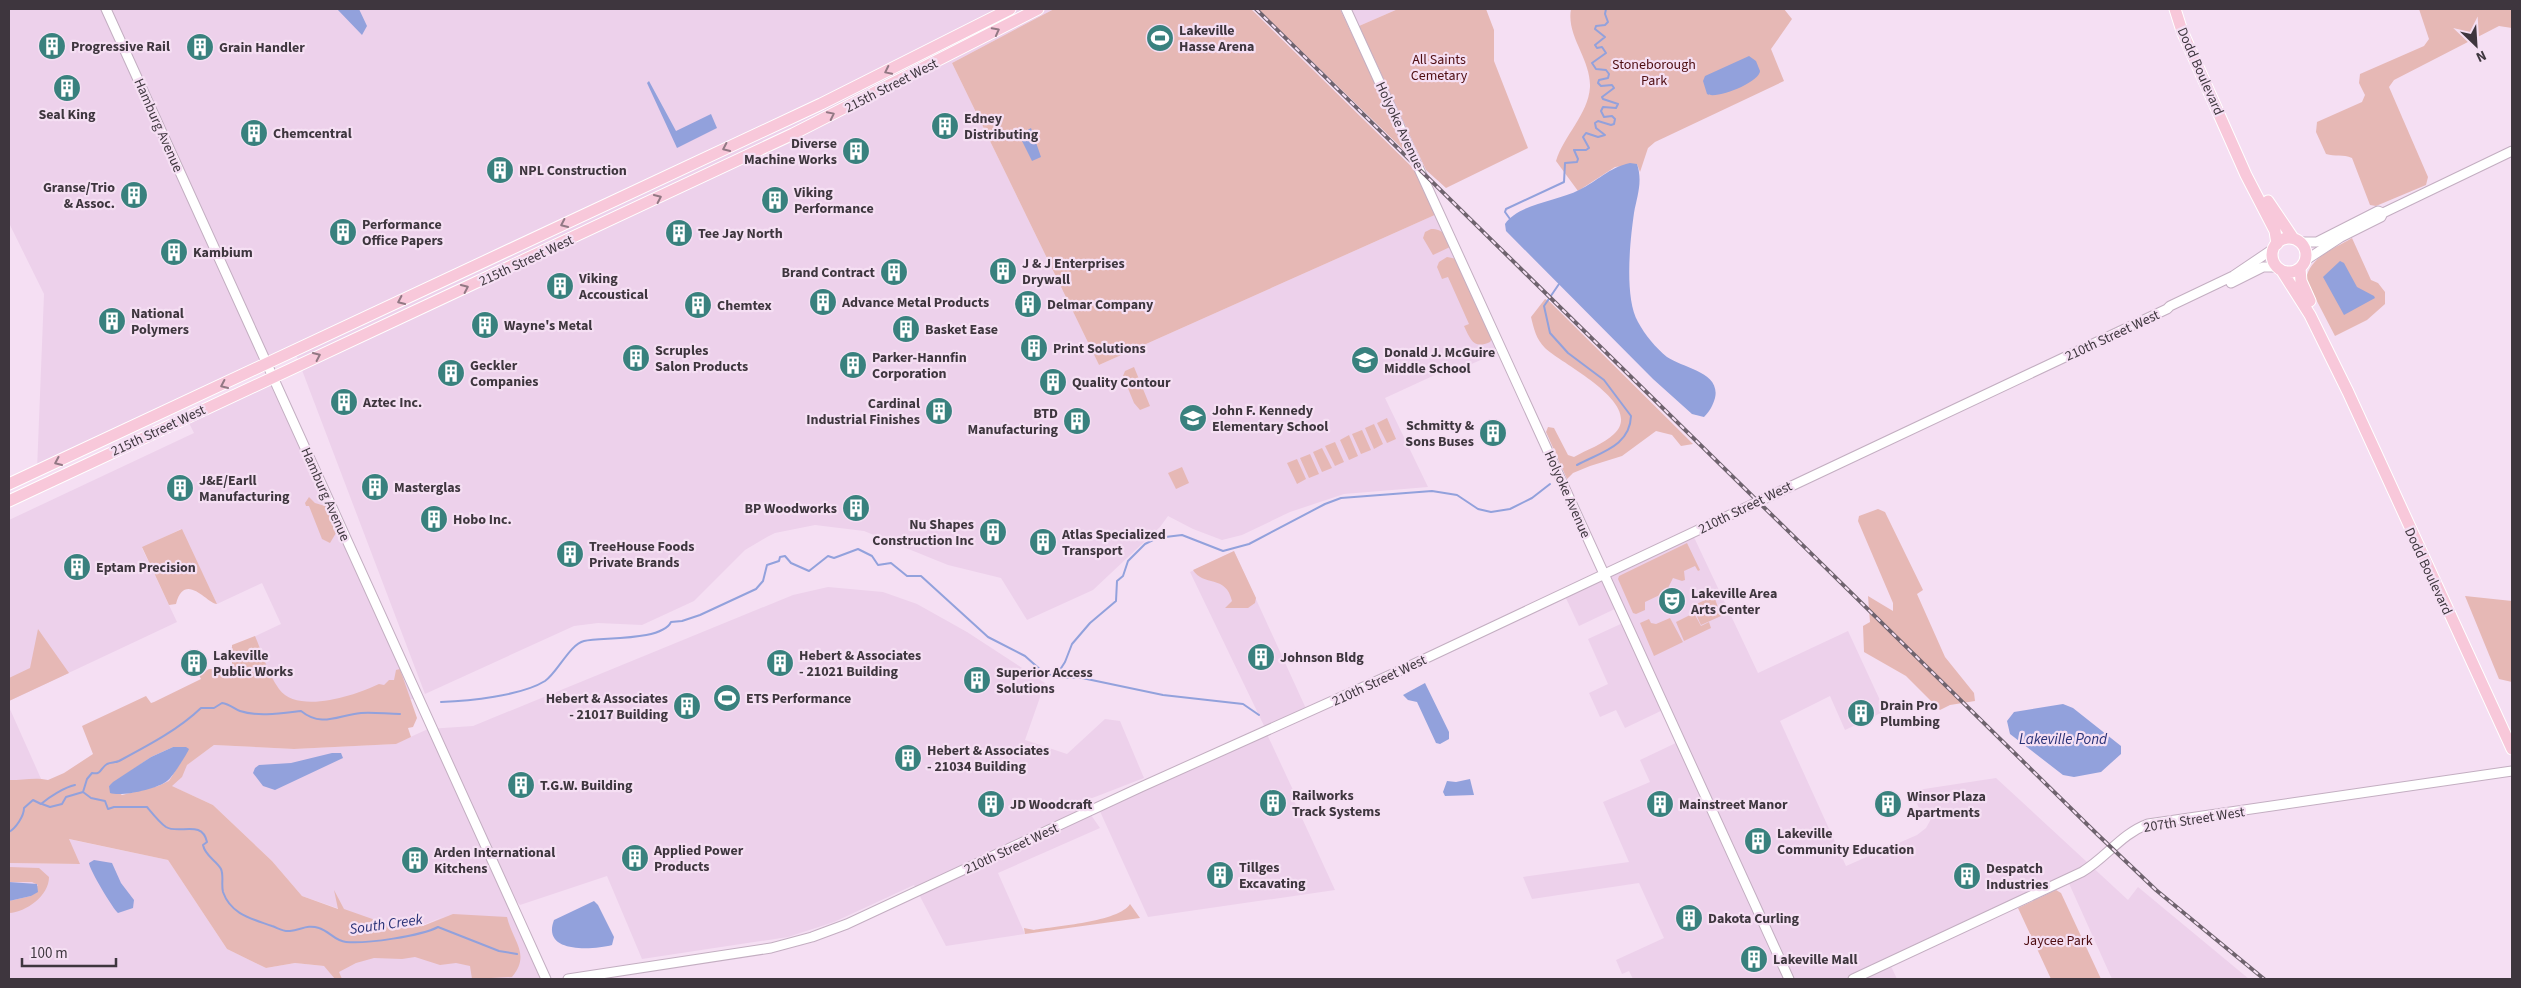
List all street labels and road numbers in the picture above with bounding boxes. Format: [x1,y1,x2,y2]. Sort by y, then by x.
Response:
street label: Dodd Boulevard [2172,24,2228,119]
street label: 215th Street West [841,54,942,118]
street label: Hamburg Avenue [128,75,188,176]
street label: Holyoke Avenue [1370,79,1428,172]
street label: 215th Street West [476,230,577,292]
street label: 210th Street West [2062,305,2163,367]
street label: 215th Street West [108,400,209,462]
street label: Hamburg Avenue [295,444,355,545]
street label: Holyoke Avenue [1539,447,1595,541]
street label: 210th Street West [1695,476,1796,539]
street label: Dodd Boulevard [2399,524,2457,618]
street label: 210th Street West [1329,650,1430,712]
street label: 207th Street West [2142,802,2246,838]
street label: 210th Street West [961,818,1062,880]

